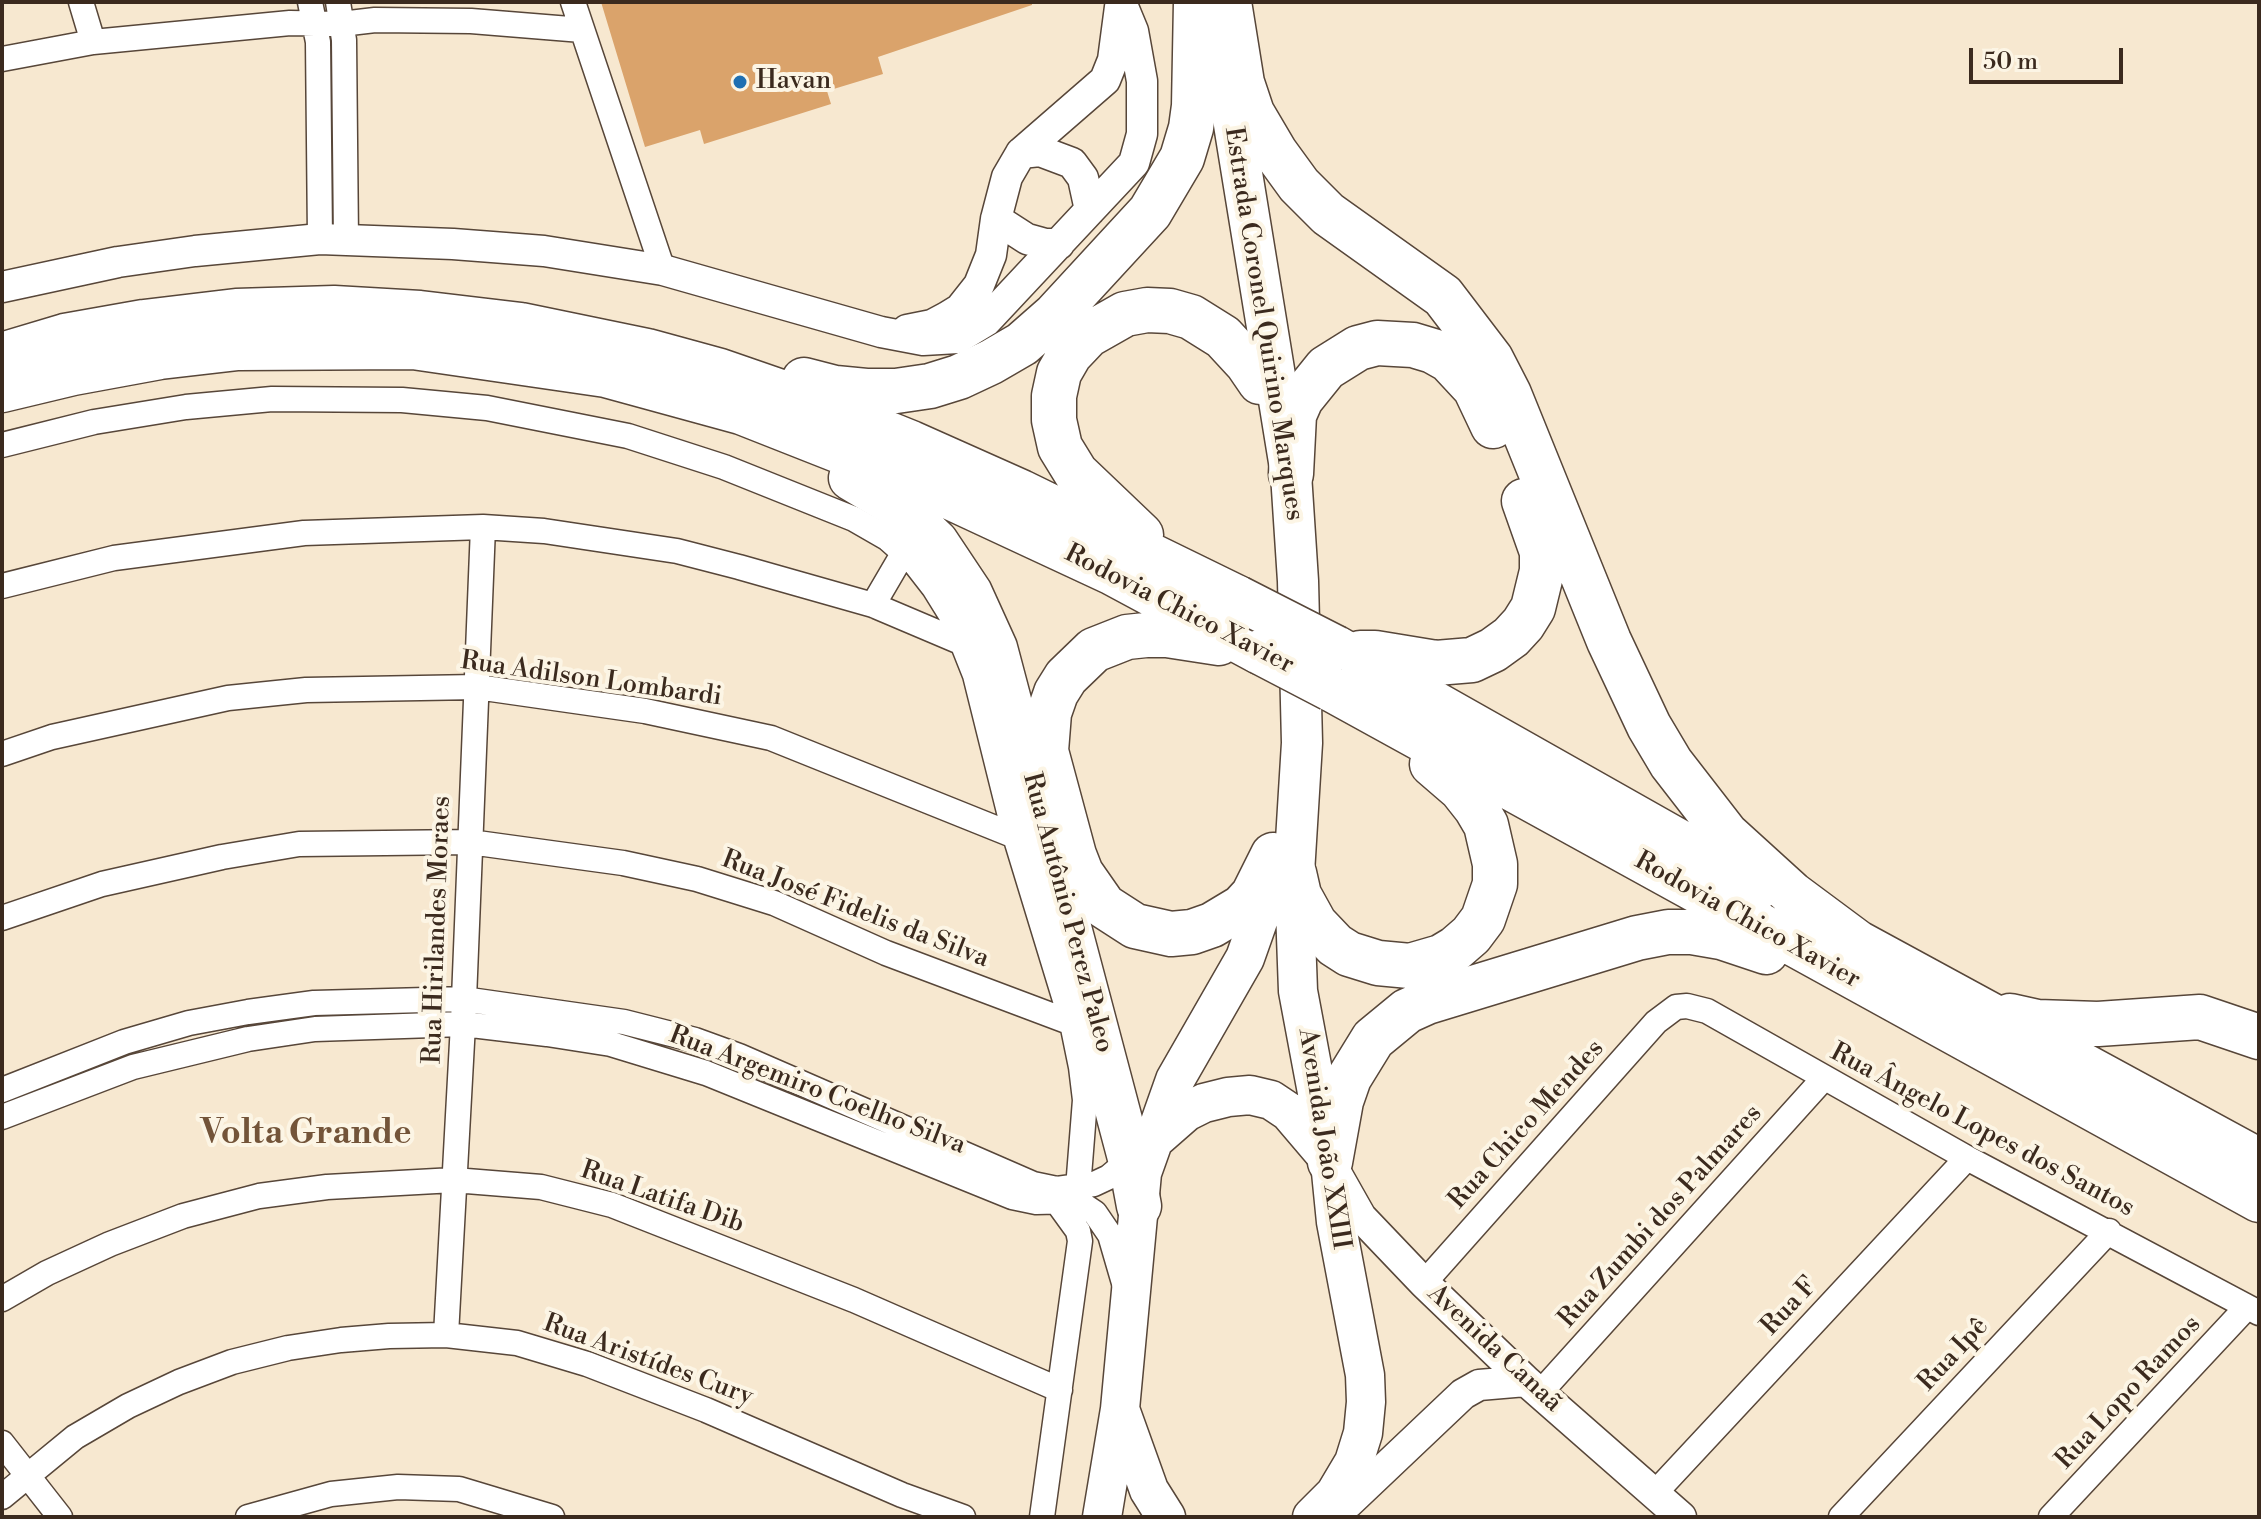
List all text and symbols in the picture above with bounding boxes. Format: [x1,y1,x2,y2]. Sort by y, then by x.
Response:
scale bar [1973,32,2127,82]
text: 50 m [1983,47,2038,77]
place label: Havan [756,66,831,98]
marker: Havan [731,73,749,91]
street label: Estrada Coronel Quirino Marques [1216,125,1310,523]
street label: Rodovia Chico Xavier [1059,539,1299,681]
street label: Rua Adilson Lombardi [458,646,724,714]
street label: Rua Antônio Perez Paleo [1015,770,1119,1056]
street label: Rua Hirilandes Moraes [418,795,458,1065]
street label: Rua José Fidelis da Silva [717,845,993,975]
street label: Rodovia Chico Xavier [1629,846,1865,996]
street label: Rua Argemiro Coelho Silva [664,1020,970,1162]
street label: Avenida João XXIII [1290,1026,1356,1252]
street label: Rua Chico Mendes [1443,1034,1611,1216]
street label: Rua Ângelo Lopes dos Santos [1825,1037,2139,1225]
street label: Rua Zumbi dos Palmares [1553,1099,1769,1335]
district label: Volta Grande [201,1115,411,1155]
street label: Rua Latifa Dib [576,1155,748,1241]
street label: Rua F [1755,1271,1825,1343]
street label: Avenida Canaã [1420,1279,1568,1419]
street label: Rua Aristídes Cury [539,1309,757,1413]
street label: Rua Lopo Ramos [2050,1310,2208,1476]
street label: Rua Ipê [1912,1312,1996,1398]

